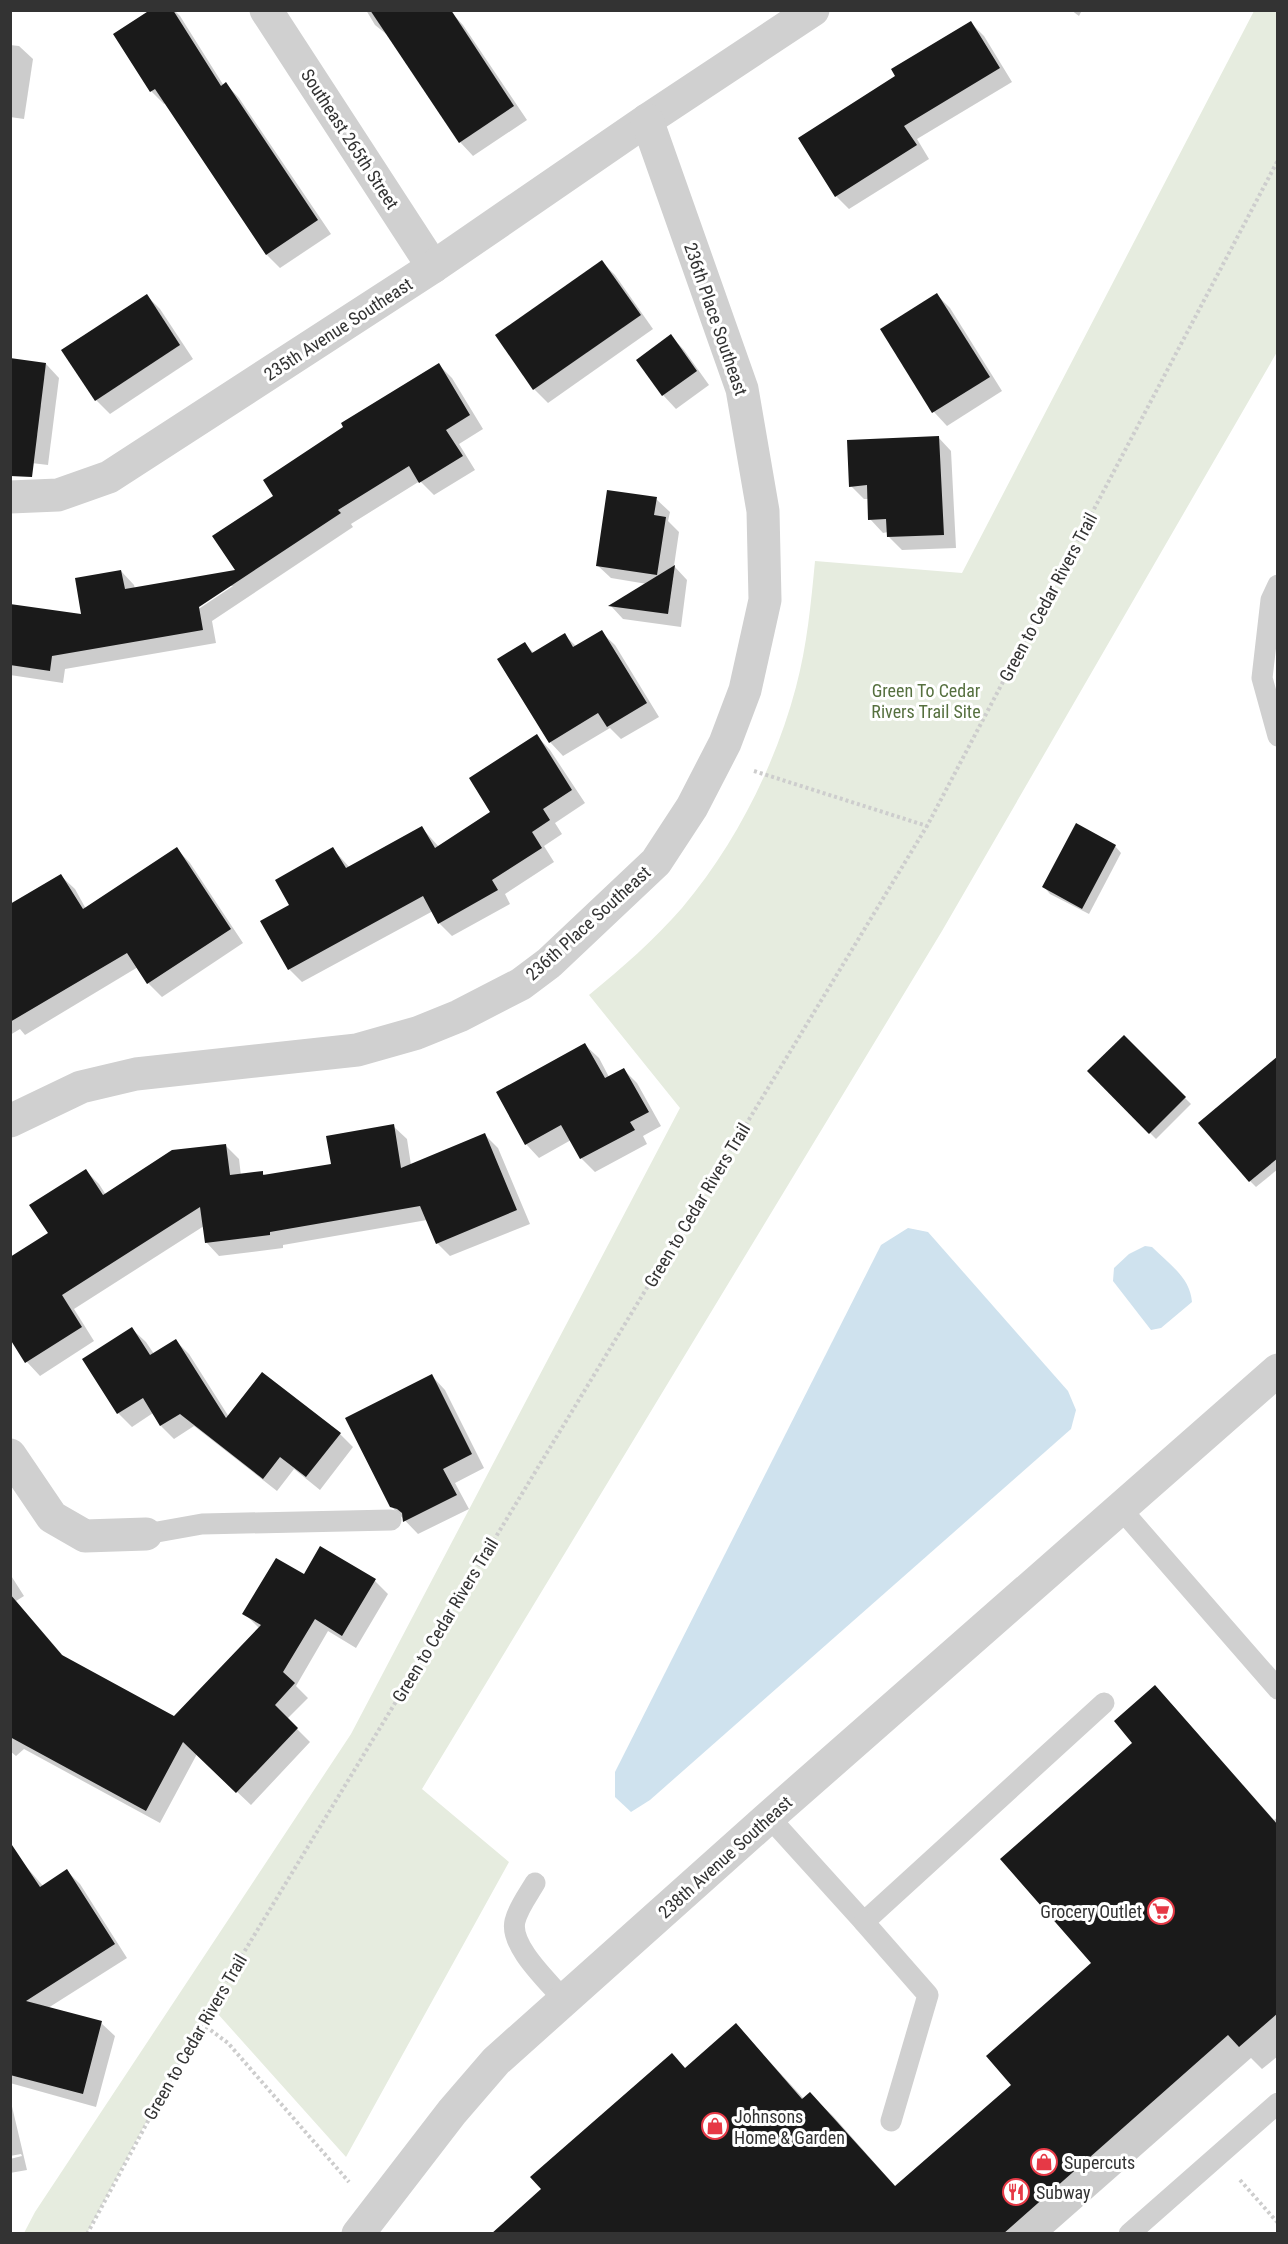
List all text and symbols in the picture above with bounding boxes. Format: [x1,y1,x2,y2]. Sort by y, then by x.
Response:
street label: Southeast 265th Street [297,65,403,213]
street label: 236th Place Southeast [680,240,752,398]
street label: 235th Avenue Southeast [260,273,416,385]
street label: Green to Cedar Rivers Trail [995,509,1101,685]
park label: Green To Cedar Rivers Trail Site [871,680,981,722]
street label: 236th Place Southeast [521,862,655,984]
street label: Green to Cedar Rivers Trail [640,1119,754,1291]
street label: Green to Cedar Rivers Trail [388,1534,502,1706]
street label: 238th Avenue Southeast [654,1792,796,1922]
supermarket icon: Grocery Outlet [1146,1896,1176,1926]
place label: Grocery Outlet [1040,1901,1142,1922]
street label: Green to Cedar Rivers Trail [139,1950,251,2124]
place label: Johnsons Home & Garden [734,2106,845,2148]
shop icon: Johnsons Home & Garden [700,2111,730,2141]
shop icon: Supercuts [1029,2147,1059,2177]
place label: Supercuts [1064,2152,1135,2173]
restaurant icon: Subway [1001,2177,1031,2207]
place label: Subway [1036,2182,1091,2203]

